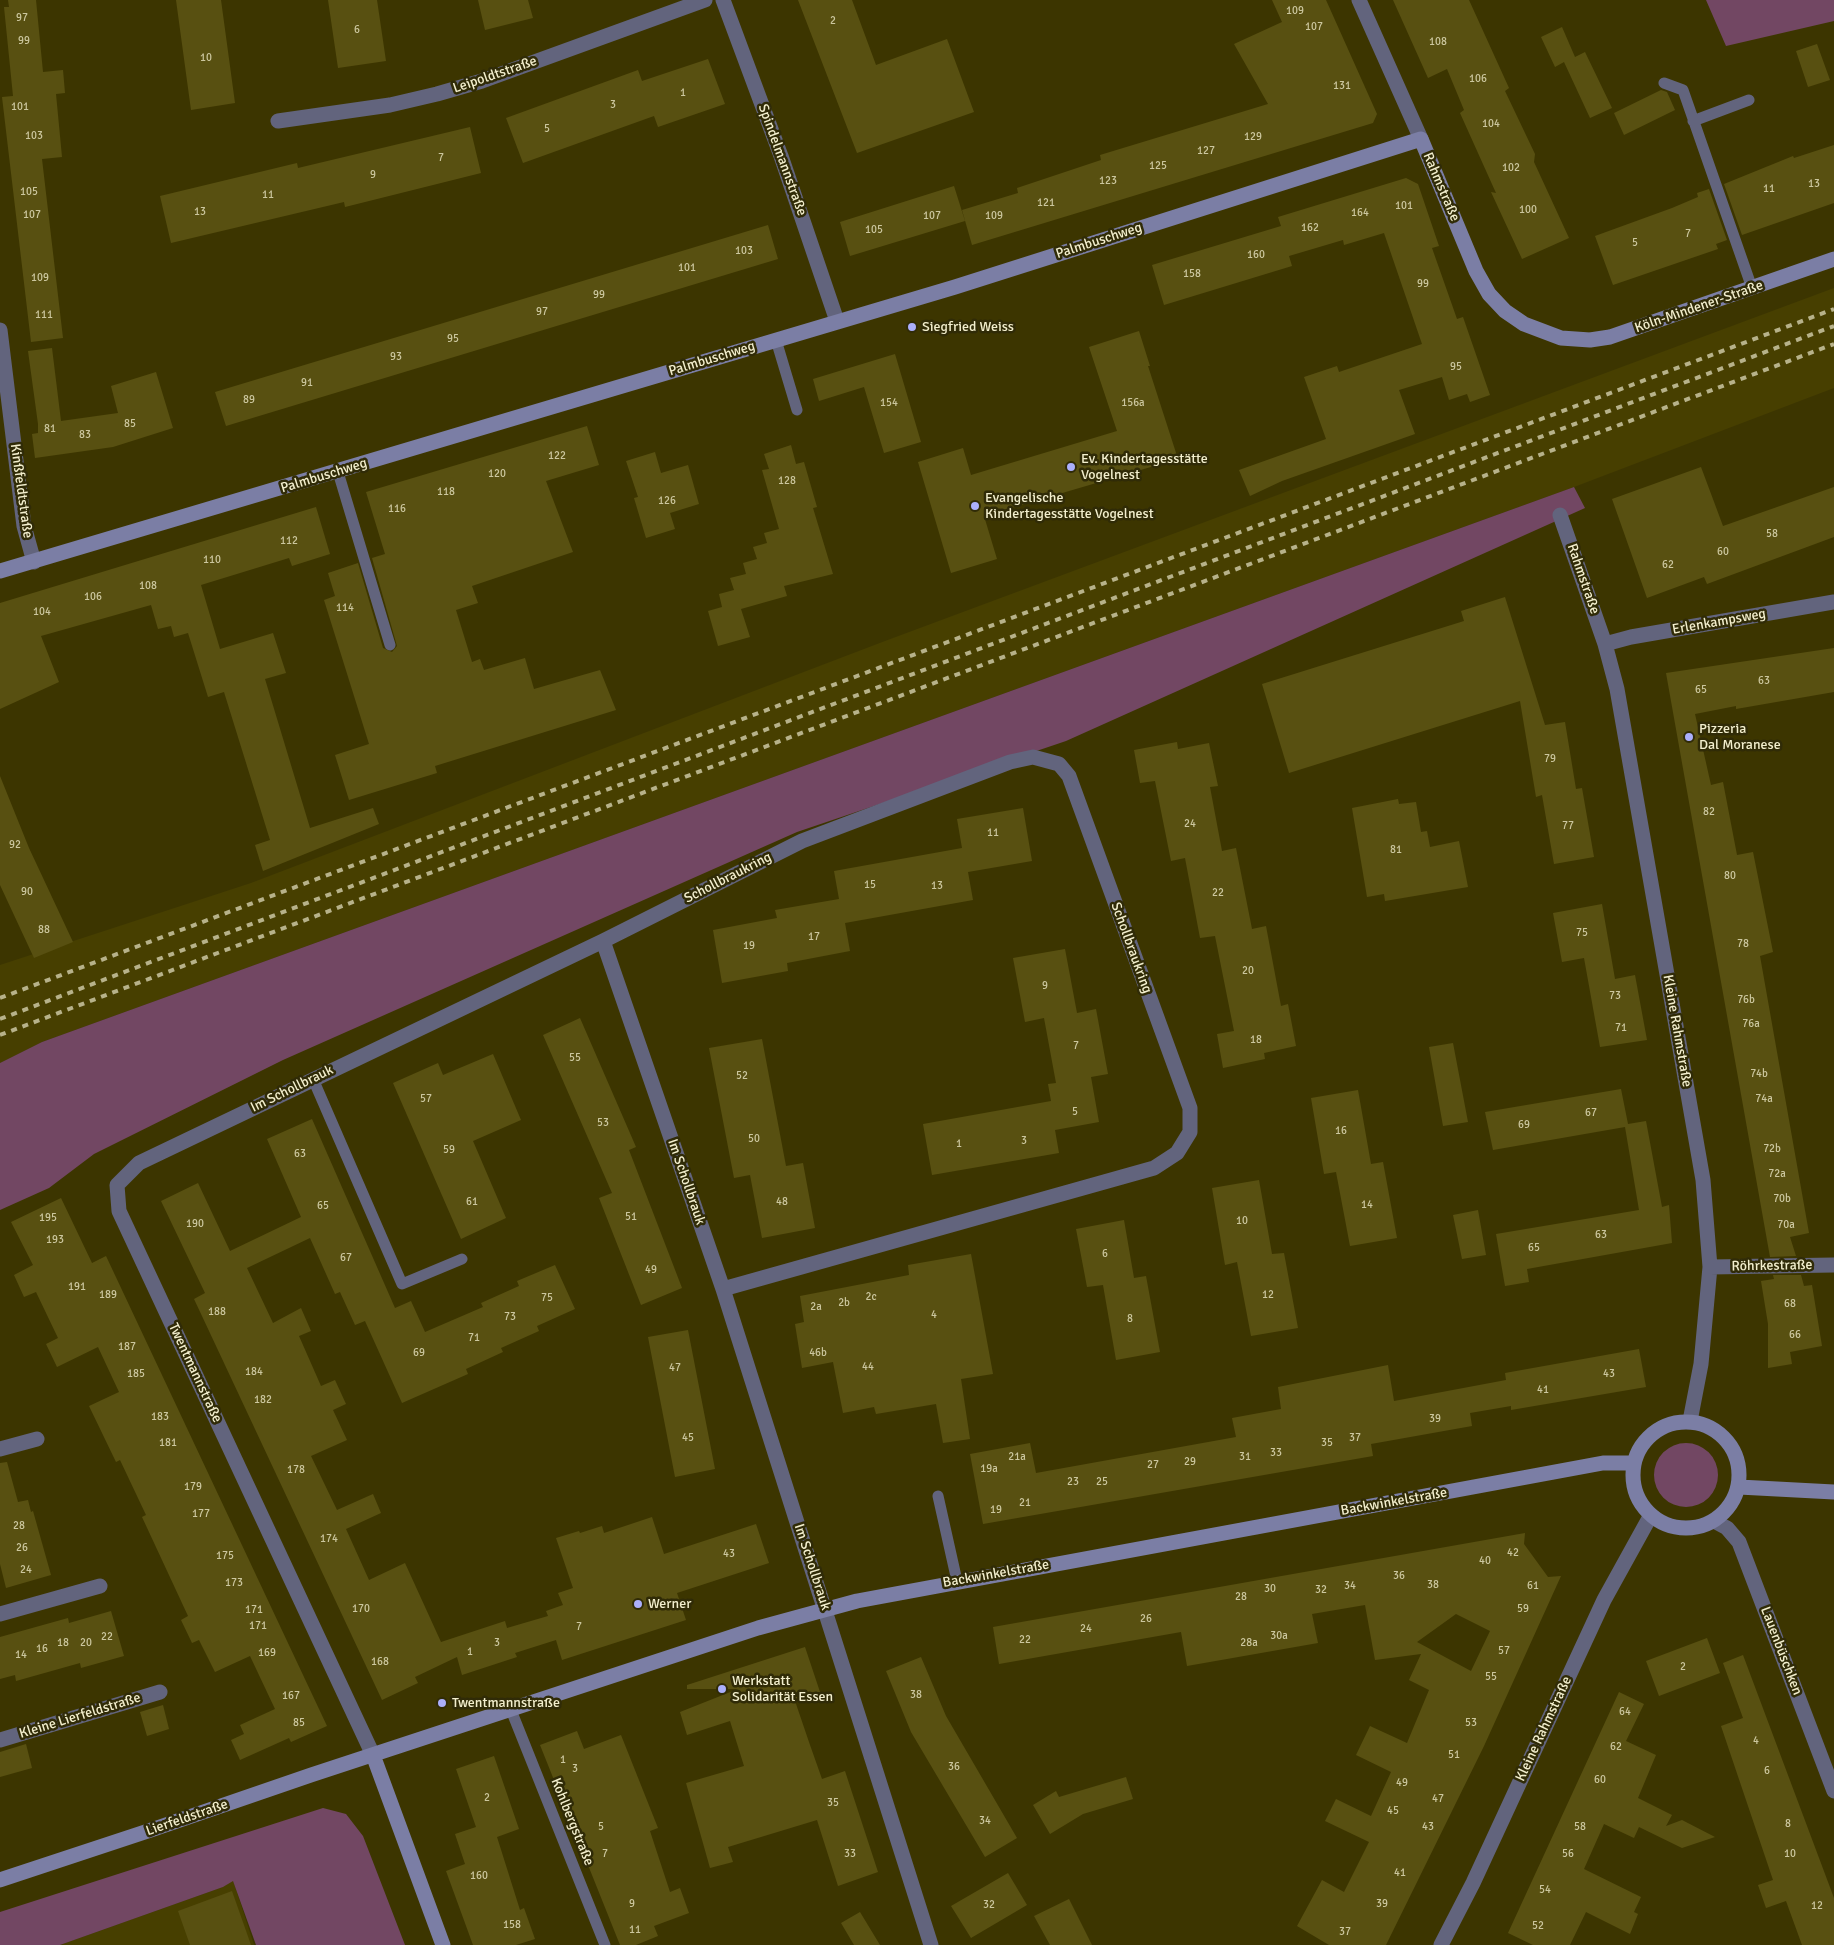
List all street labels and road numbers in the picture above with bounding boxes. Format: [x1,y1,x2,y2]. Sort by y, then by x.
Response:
street label: Leipoldtstraße [451,53,539,97]
street label: Spindelmannstraße [754,102,810,218]
street label: Rahmstraße [1419,150,1463,224]
street label: Palmbuschweg [1054,219,1144,263]
street label: Köln-Mindener-Straße [1633,277,1765,337]
street label: Palmbuschweg [667,338,757,380]
street label: Kinßfeldtstraße [6,443,36,539]
street label: Palmbuschweg [279,455,369,497]
street label: Rahmstraße [1563,542,1603,616]
street label: Erlenkampsweg [1671,605,1767,639]
street label: Schollbraukring [682,849,774,907]
street label: Schollbraukring [1107,900,1155,996]
street label: Kleine Rahmstraße [1659,973,1695,1089]
street label: Im Schollbrauk [248,1062,336,1116]
street label: Im Schollbrauk [663,1137,709,1227]
street label: Röhrkestraße [1731,1257,1813,1275]
street label: Twentmannstraße [165,1321,225,1425]
street label: Backwinkelstraße [1340,1484,1448,1520]
street label: Im Schollbrauk [790,1522,834,1612]
street label: Backwinkelstraße [942,1556,1050,1592]
street label: Lauenbüschken [1756,1604,1806,1698]
street label: Kleine Rahmstraße [1512,1674,1576,1784]
street label: Kleine Lierfeldstraße [17,1690,143,1742]
street label: Kohlbergstraße [547,1776,597,1868]
street label: Lierfeldstraße [144,1796,230,1840]

